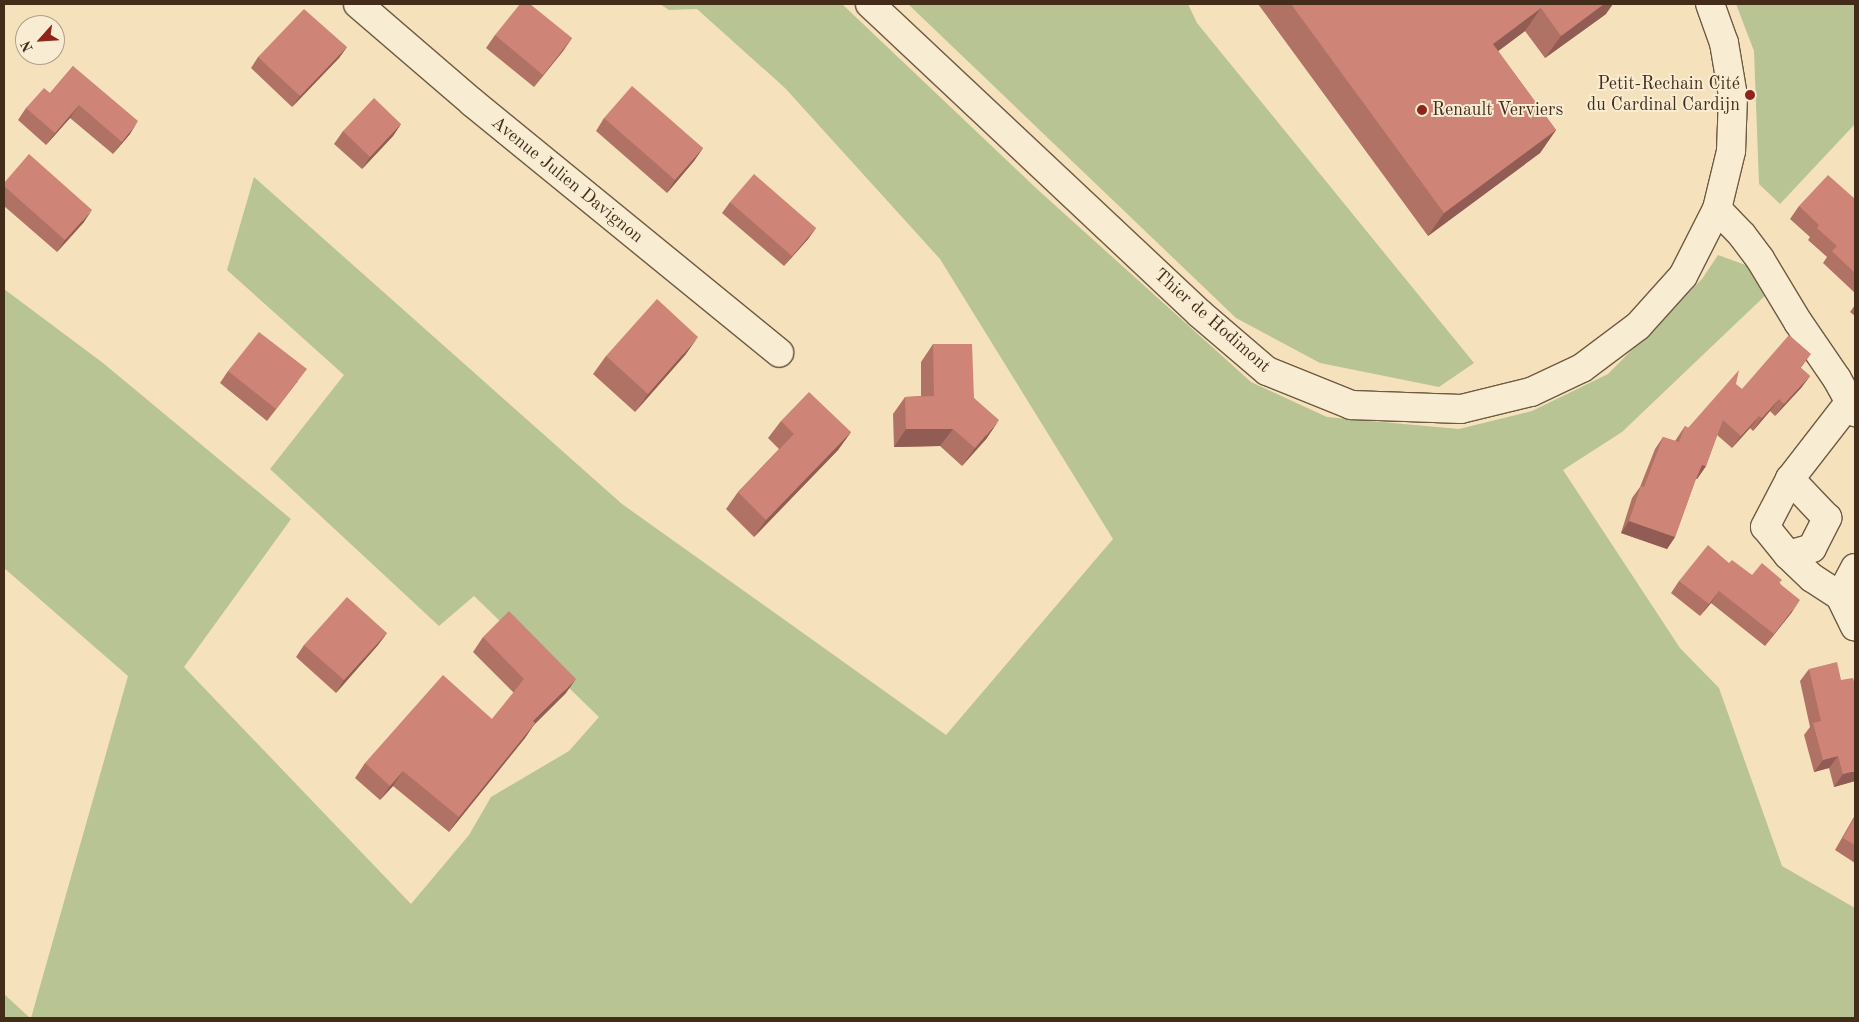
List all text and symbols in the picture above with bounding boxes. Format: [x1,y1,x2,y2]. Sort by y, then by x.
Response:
north arrow [15,15,65,65]
text: N [19,38,36,54]
place label: Petit-Rechain Cité du Cardinal Cardijn [1587,74,1740,116]
marker: Petit-Rechain Cité du Cardinal Cardijn [1744,89,1756,101]
place label: Renault Verviers [1432,99,1563,121]
marker: Renault Verviers [1416,104,1428,116]
street label: Avenue Julien Davignon [487,112,647,248]
street label: Thier de Hodimont [1149,264,1275,378]

